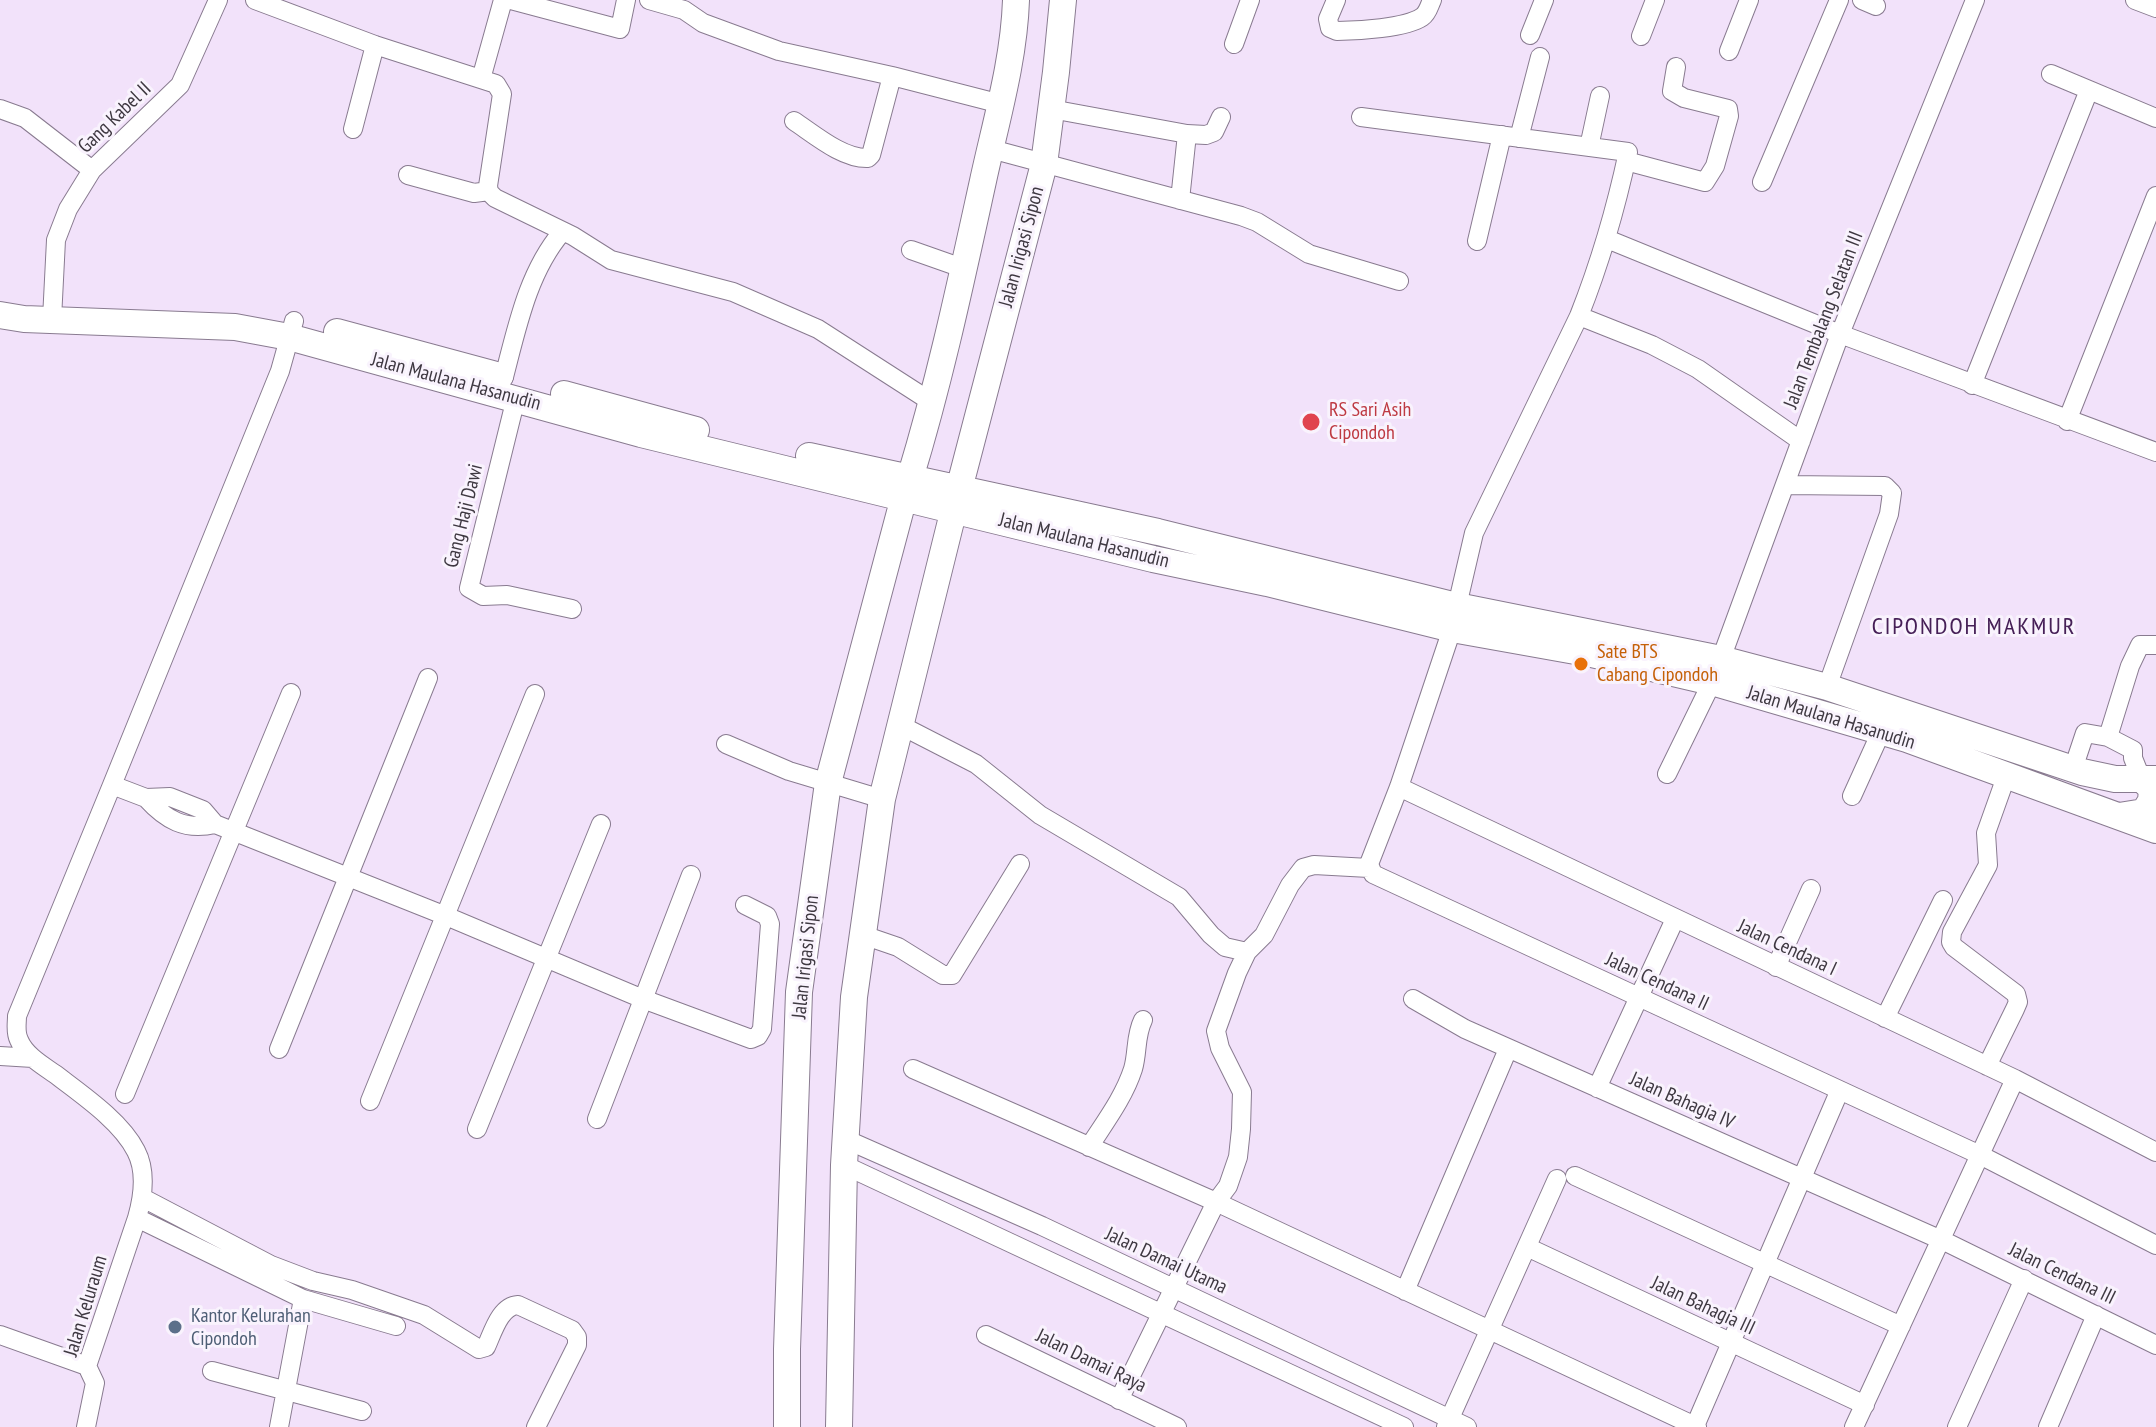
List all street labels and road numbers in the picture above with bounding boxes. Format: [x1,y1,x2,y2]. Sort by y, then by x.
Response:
street label: Gang Kabel II [74,77,156,159]
street label: Jalan Irigasi Sipon [994,184,1050,310]
street label: Jalan Tembalang Selatan III [1779,228,1869,412]
street label: Jalan Maulana Hasanudin [369,348,543,416]
street label: Gang Haji Dawi [440,462,488,570]
street label: Jalan Maulana Hasanudin [997,508,1171,574]
street label: Jalan Maulana Hasanudin [1744,681,1918,755]
street label: Jalan Irigasi Sipon [788,894,824,1020]
street label: Jalan Cendana I [1734,915,1840,981]
street label: Jalan Cendana II [1602,948,1712,1016]
street label: Jalan Bahagia IV [1626,1067,1738,1135]
street label: Jalan Damai Utama [1101,1222,1231,1300]
street label: Jalan Cendana III [2005,1238,2119,1310]
street label: Jalan Keluraum [59,1253,113,1359]
street label: Jalan Bahagia III [1647,1271,1759,1341]
street label: Jalan Damai Raya [1032,1324,1150,1398]

